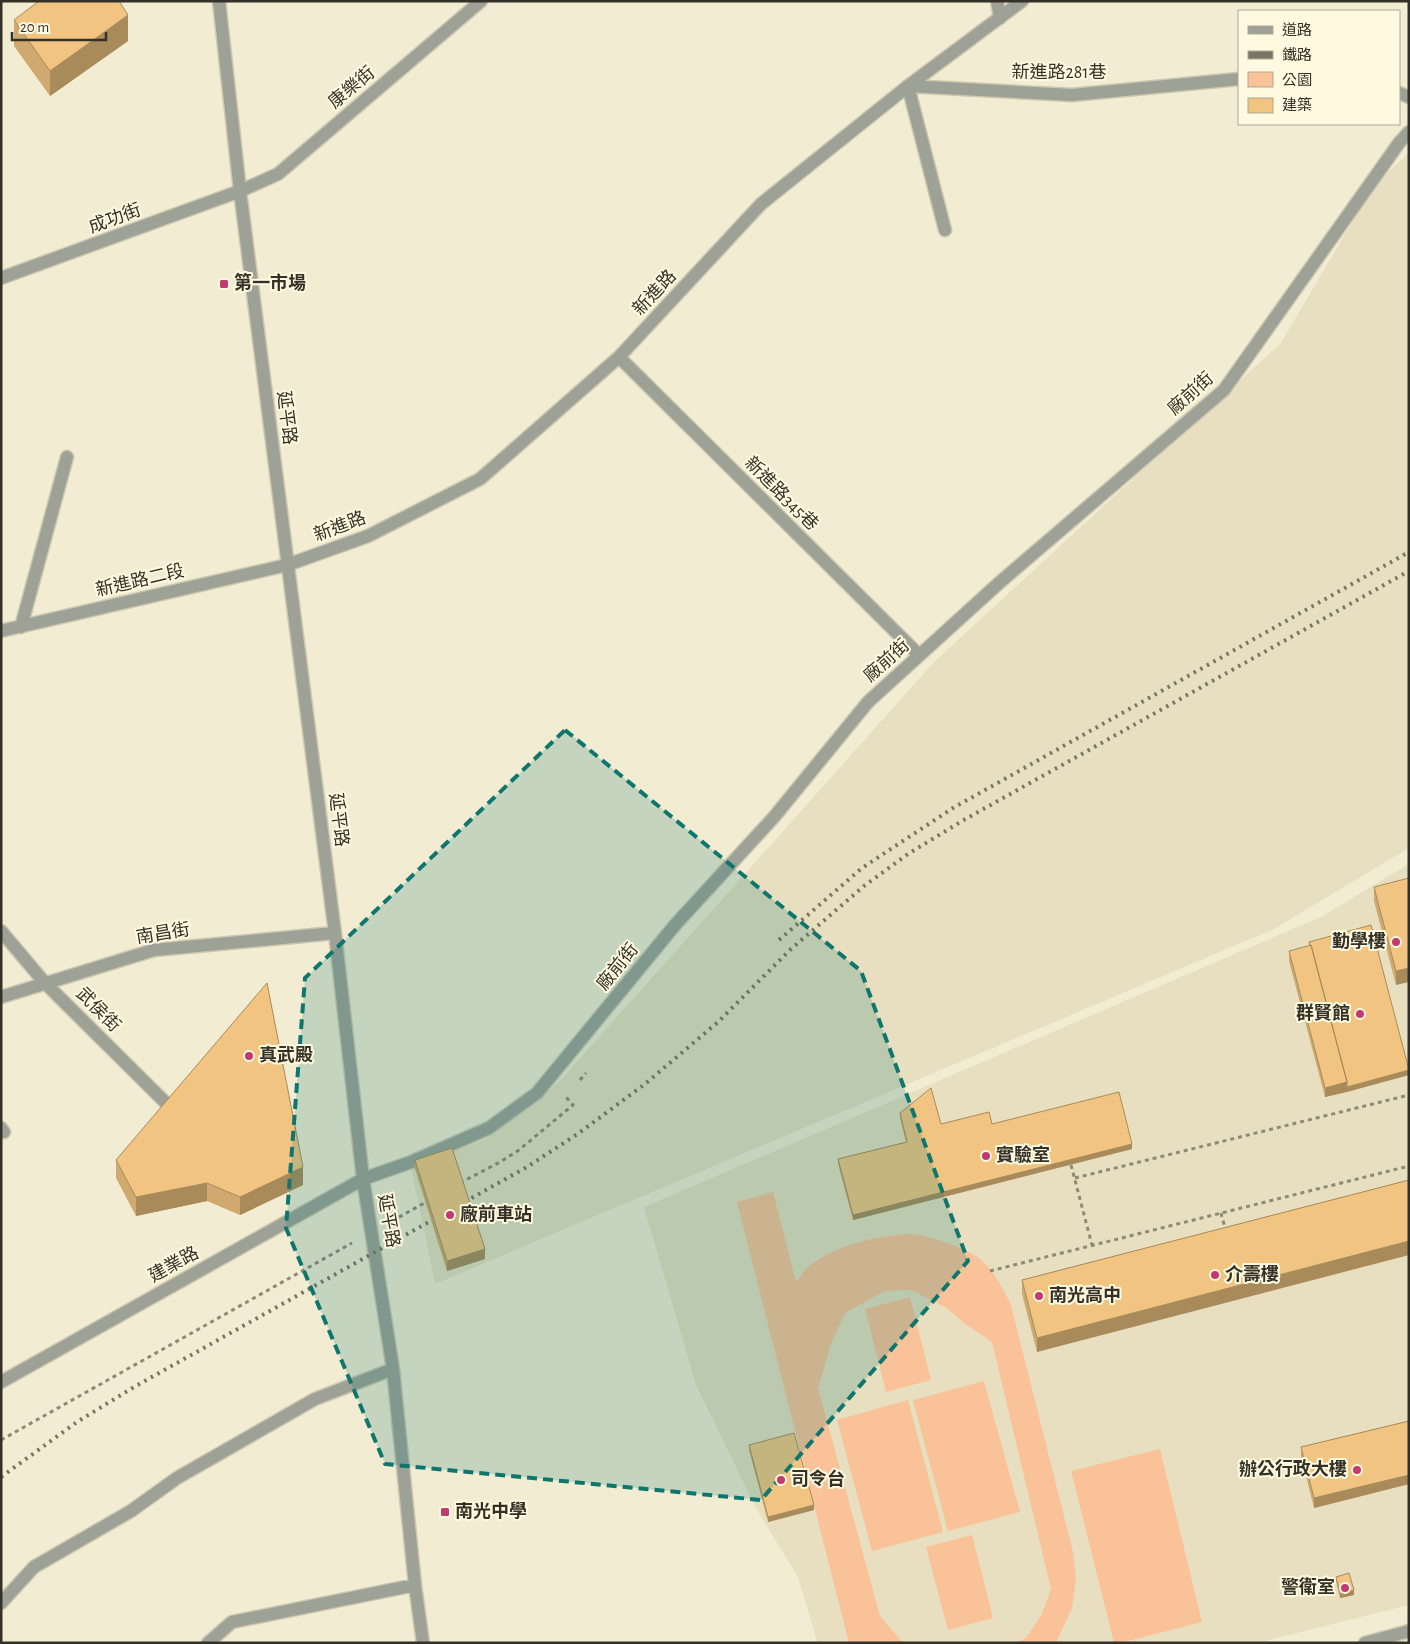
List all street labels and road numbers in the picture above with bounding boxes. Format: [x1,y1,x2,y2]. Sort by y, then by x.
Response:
street label: 康樂街 [324,62,378,112]
street label: 新進路281巷 [1012,62,1106,82]
street label: 成功街 [86,199,143,237]
street label: 新進路 [629,266,680,319]
street label: 廠前街 [1164,368,1217,419]
street label: 延平路 [274,390,300,446]
street label: 新進路345巷 [741,452,823,534]
street label: 新進路 [311,507,368,545]
street label: 新進路二段 [94,560,186,600]
street label: 廠前街 [860,635,913,686]
street label: 延平路 [326,792,352,848]
street label: 南昌街 [135,919,191,947]
street label: 廠前街 [592,939,642,994]
street label: 武侯街 [73,983,125,1035]
street label: 延平路 [374,1193,404,1249]
street label: 建業路 [145,1242,202,1286]

